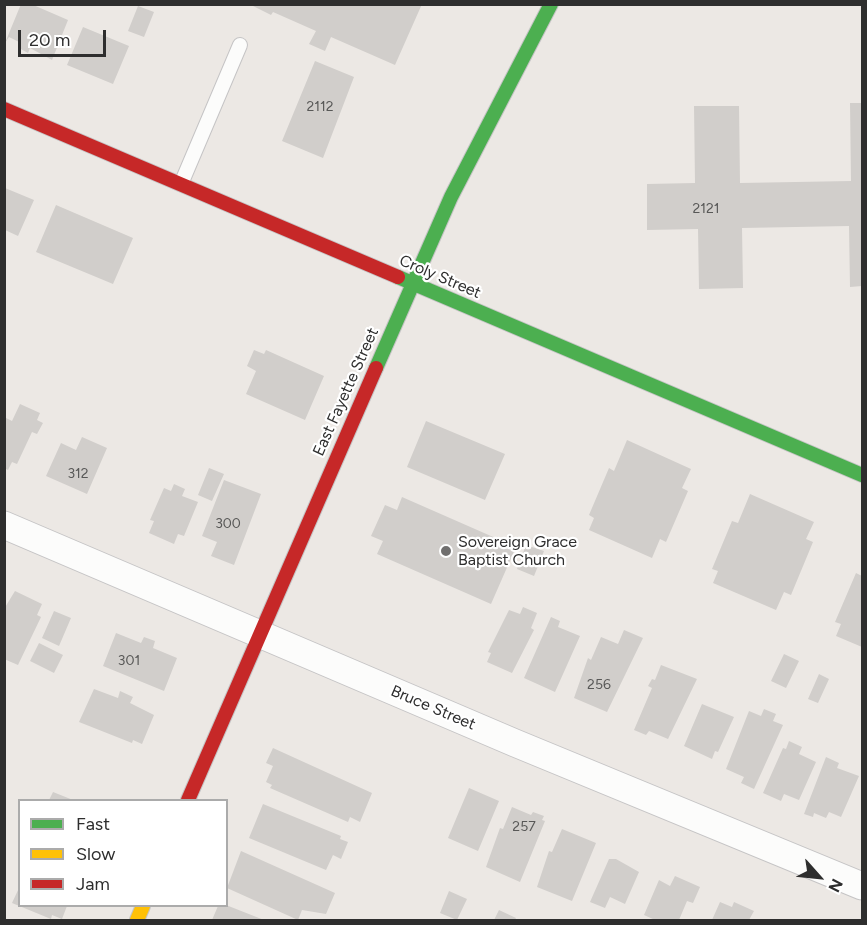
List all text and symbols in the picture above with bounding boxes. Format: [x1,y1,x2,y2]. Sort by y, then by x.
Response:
scale bar [21,18,110,56]
text: 20 m [29,29,70,51]
house number: 2112 [306,99,334,115]
house number: 2121 [692,201,720,217]
street label: Croly Street [396,251,484,303]
street label: East Fayette Street [309,325,383,459]
house number: 312 [67,466,89,482]
house number: 300 [215,516,241,532]
place label: Sovereign Grace Baptist Church [458,532,577,570]
marker: Sovereign Grace Baptist Church [439,544,453,558]
house number: 301 [118,653,140,669]
house number: 256 [587,677,611,693]
street label: Bruce Street [388,682,478,734]
legend [18,799,228,907]
text: Fast [76,813,110,835]
house number: 257 [512,819,536,835]
text: Slow [76,843,115,865]
north arrow [789,847,849,907]
text: Jam [76,873,110,895]
text: N [824,876,847,895]

